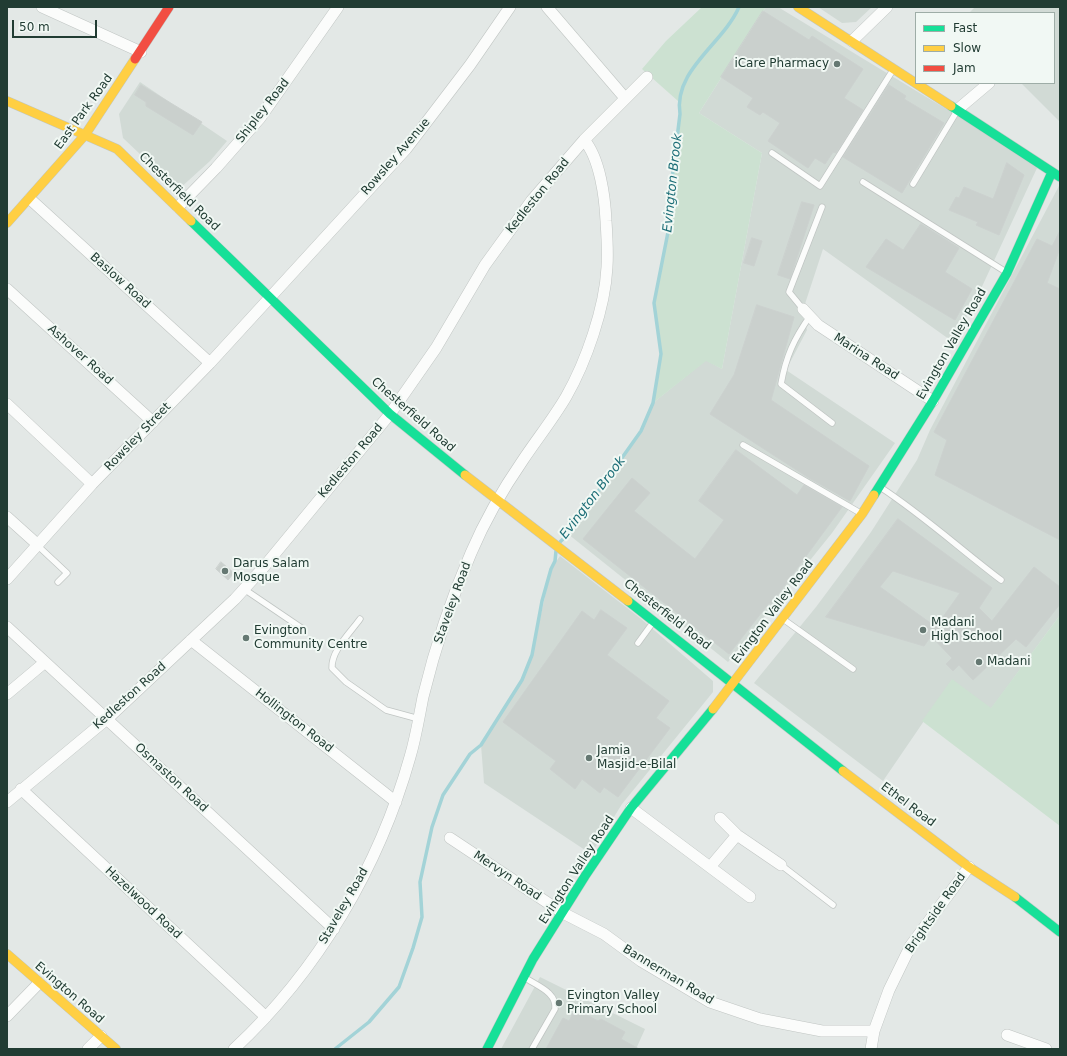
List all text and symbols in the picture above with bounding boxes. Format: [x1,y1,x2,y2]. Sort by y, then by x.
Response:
scale bar [14,12,99,38]
legend [915,12,1055,84]
text: 50 m [19,20,50,34]
text: Fast [953,21,977,35]
text: Slow [953,41,981,55]
place label: iCare Pharmacy [734,57,829,71]
marker: iCare Pharmacy [832,59,842,69]
text: Jam [953,61,976,75]
street label: East Park Road [52,72,116,152]
street label: Shipley Road [233,76,293,146]
street label: Rowsley Avenue [359,116,433,198]
water label: Evington Brook [660,133,686,233]
street label: Chesterfield Road [136,150,222,234]
street label: Kedleston Road [503,155,573,237]
street label: Baslow Road [87,250,153,312]
street label: Evington Valley Road [914,286,990,402]
street label: Ashover Road [44,322,116,388]
street label: Marina Road [831,331,901,383]
street label: Chesterfield Road [368,375,458,455]
street label: Rowsley Street [102,400,174,474]
street label: Kedleston Road [316,421,386,501]
water label: Evington Brook [557,454,629,542]
place label: Darus Salam Mosque [233,557,310,585]
street label: Evington Valley Road [729,557,817,667]
street label: Staveley Road [432,560,474,646]
marker: Darus Salam Mosque [220,566,230,576]
street label: Chesterfield Road [621,577,713,653]
place label: Madani High School [931,616,1002,644]
place label: Evington Community Centre [254,624,367,652]
marker: Madani High School [918,625,928,635]
marker: Evington Community Centre [241,633,251,643]
place label: Madani [987,655,1031,669]
marker: Madani [974,657,984,667]
street label: Kedleston Road [91,660,169,732]
street label: Hollington Road [252,686,336,756]
street label: Osmaston Road [132,740,210,816]
place label: Jamia Masjid-e-Bilal [597,744,676,772]
marker: Jamia Masjid-e-Bilal [584,753,594,763]
street label: Ethel Road [878,780,938,830]
street label: Evington Valley Road [537,813,617,927]
street label: Mervyn Road [470,848,544,904]
street label: Hazelwood Road [102,864,184,942]
street label: Staveley Road [316,865,372,947]
street label: Brightside Road [903,870,969,956]
street label: Bannerman Road [620,942,716,1008]
street label: Evington Road [32,959,106,1027]
place label: Evington Valley Primary School [567,989,659,1017]
marker: Evington Valley Primary School [554,998,564,1008]

